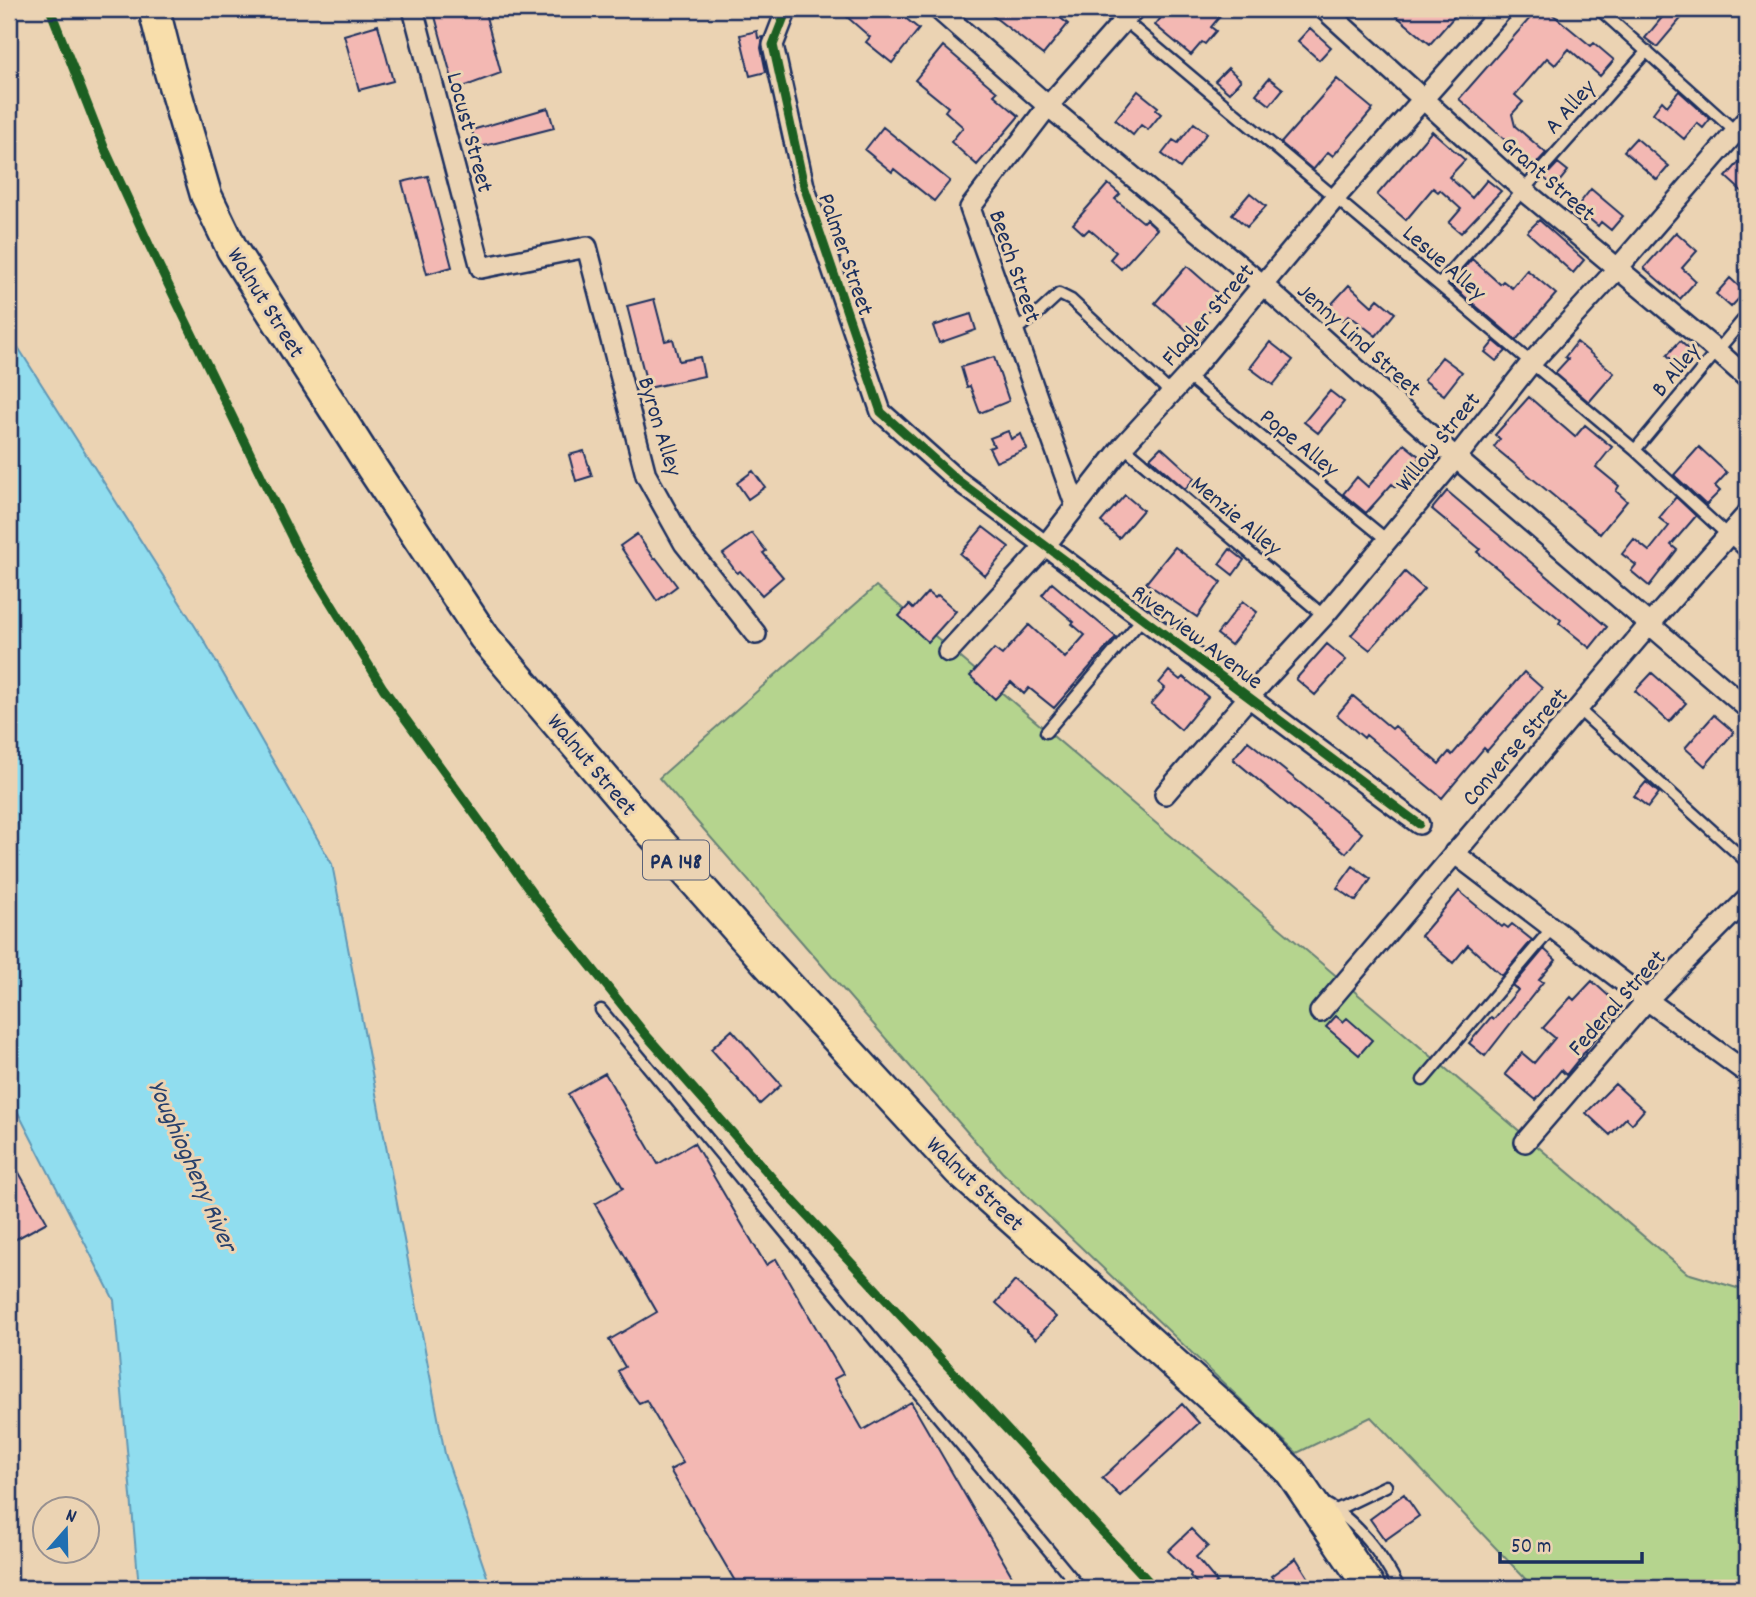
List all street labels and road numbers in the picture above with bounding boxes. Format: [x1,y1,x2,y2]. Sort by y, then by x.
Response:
street label: Locust Street [436,69,501,197]
street label: A Alley [1537,72,1606,143]
street label: Grant Street [1492,129,1602,231]
street label: Palmer Street [807,189,881,321]
street label: Beech Street [978,206,1048,328]
street label: Lesue Alley [1394,218,1494,311]
street label: Walnut Street [217,242,312,366]
street label: Flagler Street [1155,257,1264,375]
street label: Jenny Lind Street [1288,276,1428,407]
street label: B Alley [1644,335,1711,405]
street label: Byron Alley [627,373,690,482]
street label: Willow Street [1389,386,1490,500]
street label: Pope Alley [1251,402,1346,488]
street label: Menzie Alley [1182,469,1289,567]
street label: Riverview Avenue [1123,578,1269,699]
street label: Converse Street [1455,681,1578,815]
street label: Walnut Street [538,707,644,825]
road number: PA 148 [643,840,709,880]
street label: Federal Street [1561,943,1675,1065]
street label: Walnut Street [917,1130,1031,1241]

